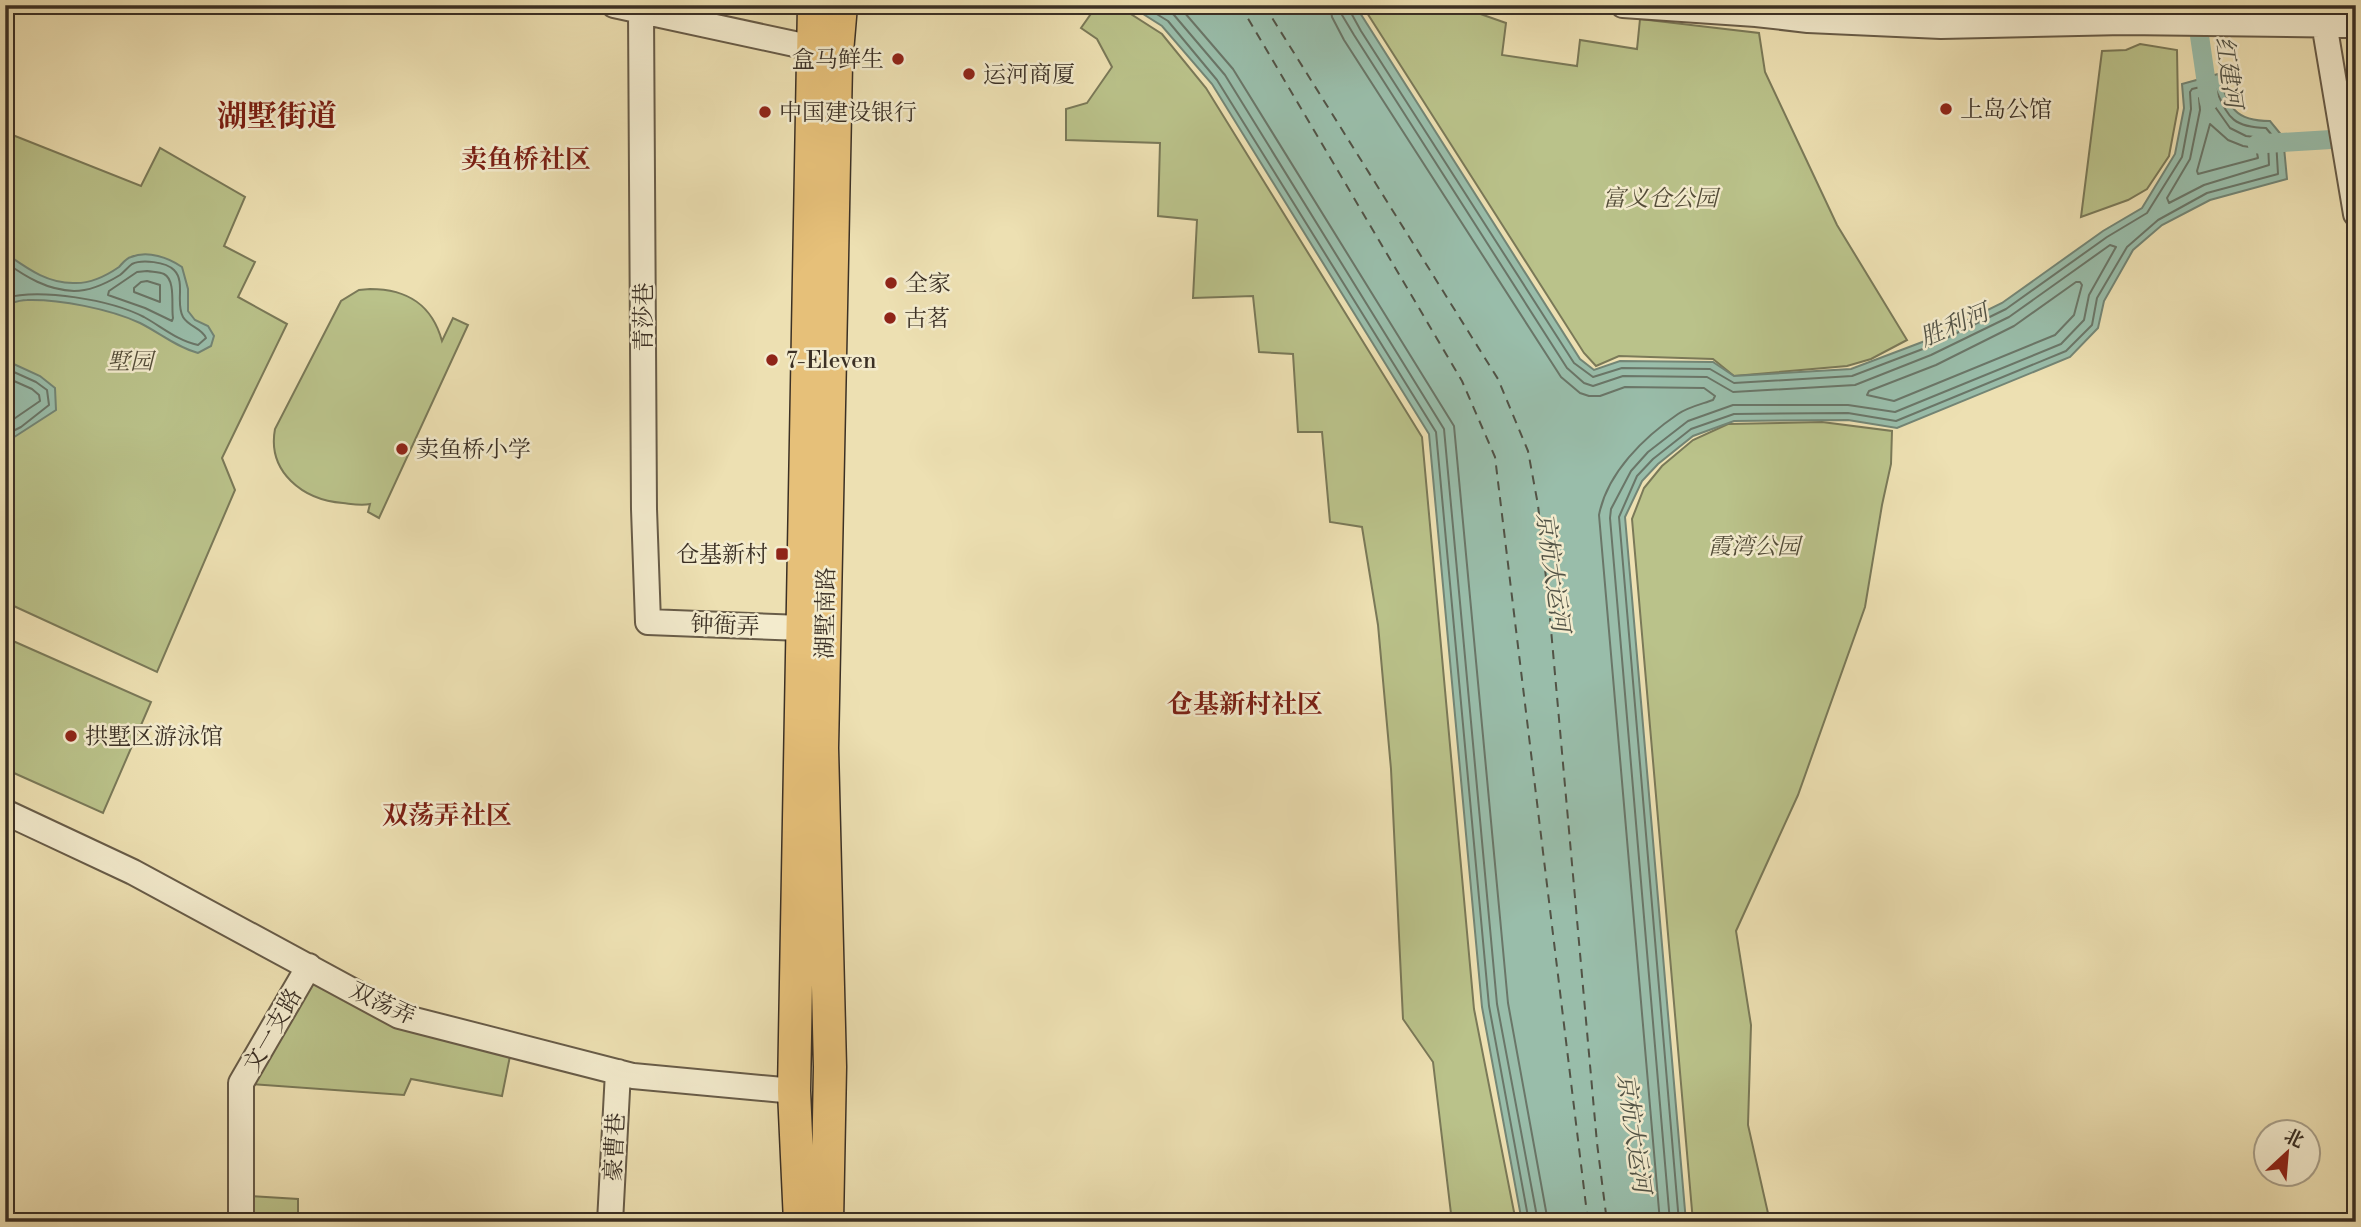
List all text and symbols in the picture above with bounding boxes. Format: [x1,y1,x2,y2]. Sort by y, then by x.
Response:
water label: 红建河 [2208,34,2248,114]
place label: 盒马鲜生 [792,46,884,74]
marker: 盒马鲜生 [890,51,906,67]
place label: 运河商厦 [983,61,1075,89]
marker: 运河商厦 [961,66,977,82]
place label: 上岛公馆 [1960,96,2052,124]
district label: 湖墅街道 [217,98,337,136]
place label: 中国建设银行 [779,99,917,127]
marker: 上岛公馆 [1938,101,1954,117]
marker: 中国建设银行 [757,104,773,120]
district label: 卖鱼桥社区 [461,144,591,176]
park label: 富义仓公园 [1603,185,1722,213]
place label: 全家 [905,270,951,298]
marker: 全家 [883,275,899,291]
street label: 青莎巷 [630,283,658,352]
water label: 胜利河 [1915,296,1997,354]
place label: 古茗 [904,305,950,333]
marker: 古茗 [882,310,898,326]
place label: 7-Eleven [786,347,877,375]
park label: 墅园 [107,348,157,376]
marker: 7-Eleven [764,352,780,368]
place label: 卖鱼桥小学 [416,436,531,464]
marker: 卖鱼桥小学 [394,441,410,457]
water label: 京杭大运河 [1529,511,1576,638]
park label: 霞湾公园 [1708,533,1804,561]
place label: 仓基新村 [676,541,768,569]
marker: 仓基新村 [774,546,790,562]
street label: 湖墅南路 [811,567,841,659]
street label: 钟衙弄 [690,611,760,641]
district label: 仓基新村社区 [1167,689,1323,721]
place label: 拱墅区游泳馆 [85,723,223,751]
marker: 拱墅区游泳馆 [63,728,79,744]
district label: 双荡弄社区 [382,800,512,832]
street label: 双荡弄 [345,977,420,1031]
street label: 文一支路 [238,984,308,1077]
water label: 京杭大运河 [1610,1072,1657,1199]
street label: 豪曹巷 [599,1112,631,1182]
north arrow [2252,1118,2322,1188]
text: 北 [2280,1124,2308,1154]

